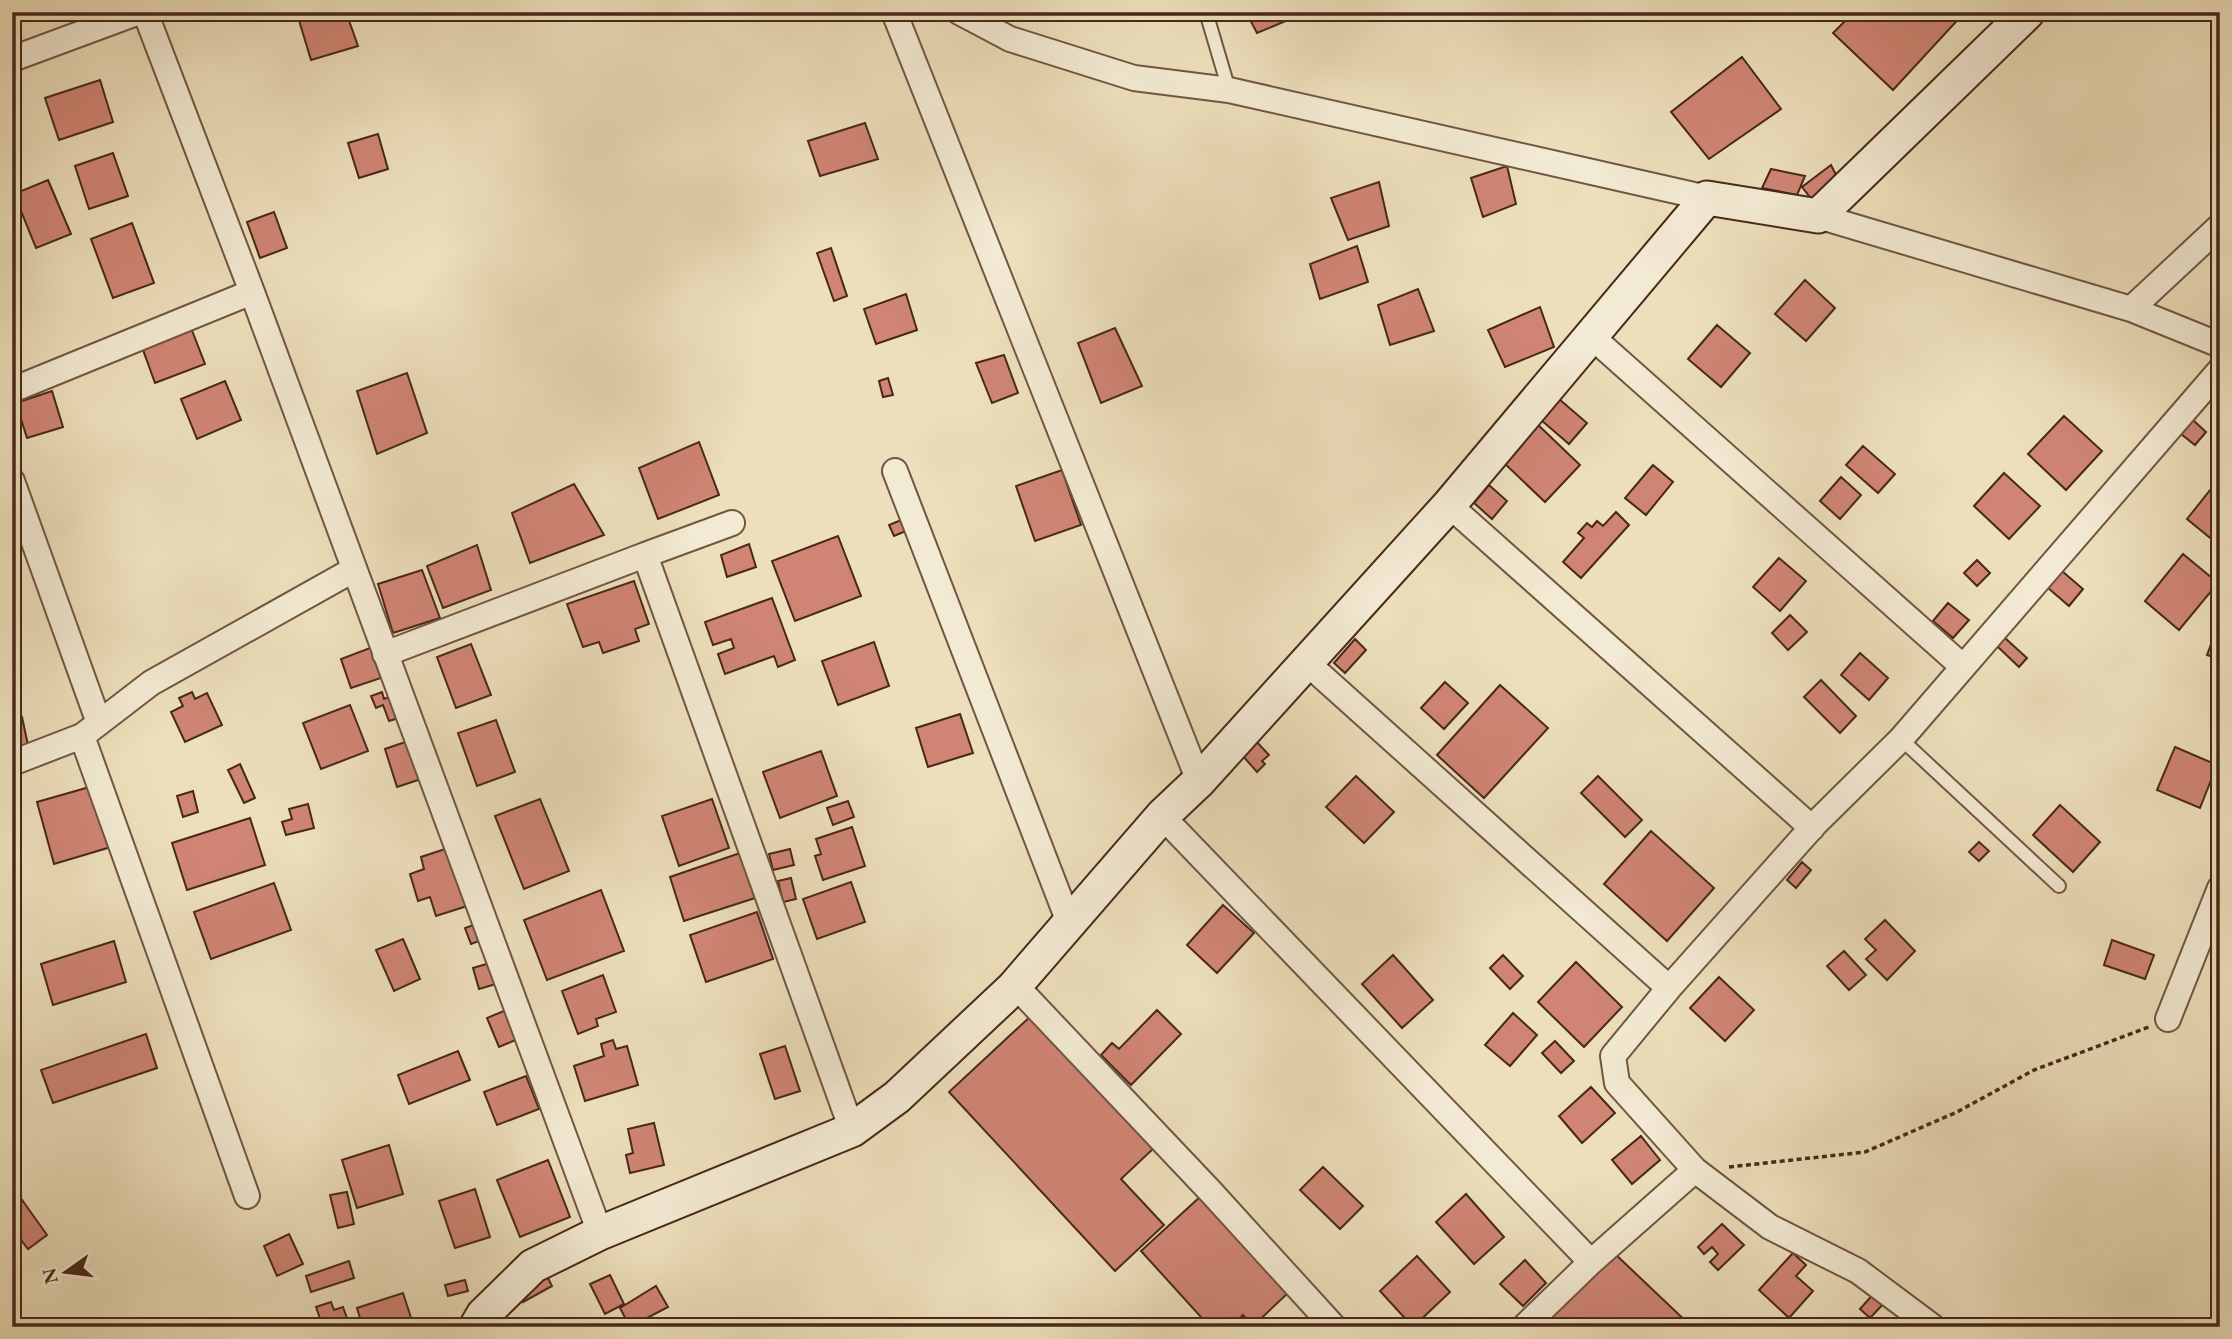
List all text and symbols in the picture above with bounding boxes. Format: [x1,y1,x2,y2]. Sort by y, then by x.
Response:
north arrow [32,1238,102,1308]
text: N [36,1265,64,1286]

